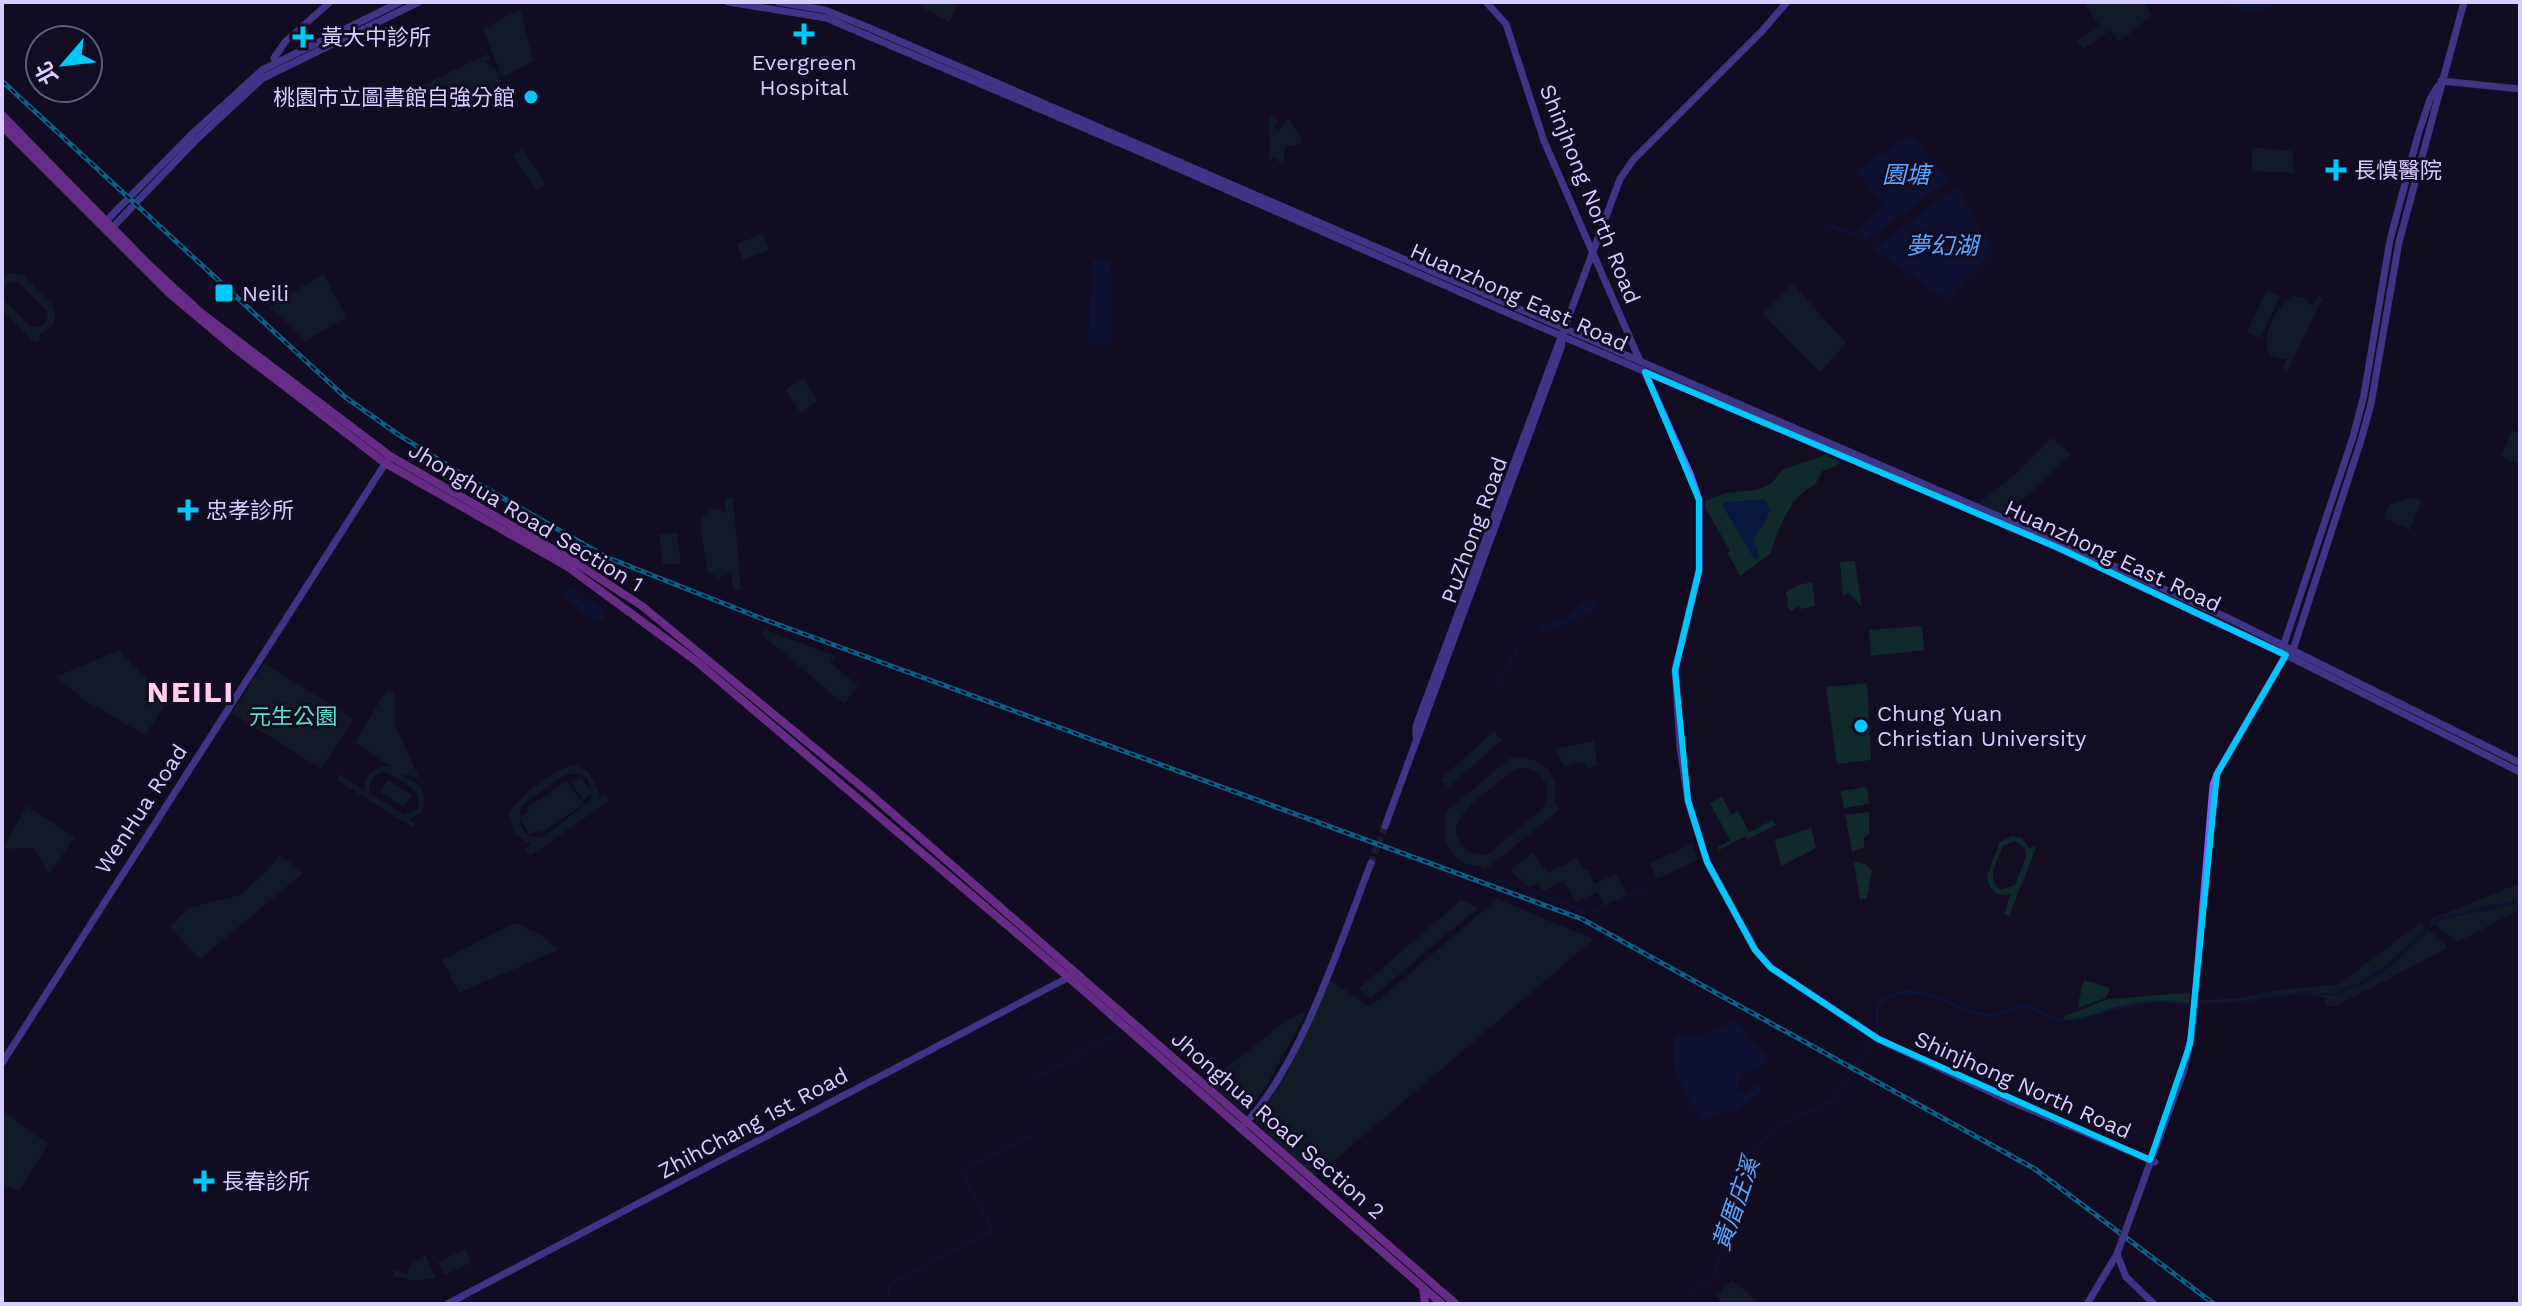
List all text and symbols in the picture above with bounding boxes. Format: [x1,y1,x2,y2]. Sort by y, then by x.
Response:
marker: Evergreen Hospital [793,23,815,45]
north arrow [24,24,104,104]
place label: 黃大中診所 [321,25,431,50]
marker: 黃大中診所 [292,26,314,48]
place label: Evergreen Hospital [751,50,857,100]
text: 北 [31,58,63,89]
street label: Shinjhong North Road [1535,81,1645,307]
place label: 桃園市立圖書館自強分館 [273,85,515,110]
marker: 桃園市立圖書館自強分館 [522,88,540,106]
place label: 長慎醫院 [2354,158,2442,183]
marker: 長慎醫院 [2325,159,2347,181]
water label: 園塘 [1882,161,1934,189]
water label: 夢幻湖 [1906,232,1982,260]
street label: Huanzhong East Road [1406,238,1632,356]
place label: Neili [242,281,289,306]
marker: Neili [213,282,235,304]
street label: Jhonghua Road Section 1 [404,437,648,597]
street label: PuZhong Road [1436,453,1512,607]
street label: Huanzhong East Road [2001,495,2225,617]
place label: 忠孝診所 [206,498,294,523]
marker: 忠孝診所 [177,499,199,521]
district label: NEILI [147,674,235,709]
place label: Chung Yuan Christian University [1877,701,2087,751]
park label: 元生公園 [249,704,337,729]
marker: Chung Yuan Christian University [1852,717,1870,735]
street label: WenHua Road [90,740,192,878]
street label: Jhonghua Road Section 2 [1167,1026,1389,1224]
street label: Shinjhong North Road [1911,1026,2135,1144]
street label: ZhihChang 1st Road [654,1062,852,1184]
water label: 黃厝庄溪 [1707,1151,1766,1254]
place label: 長春診所 [222,1169,310,1194]
marker: 長春診所 [193,1170,215,1192]

